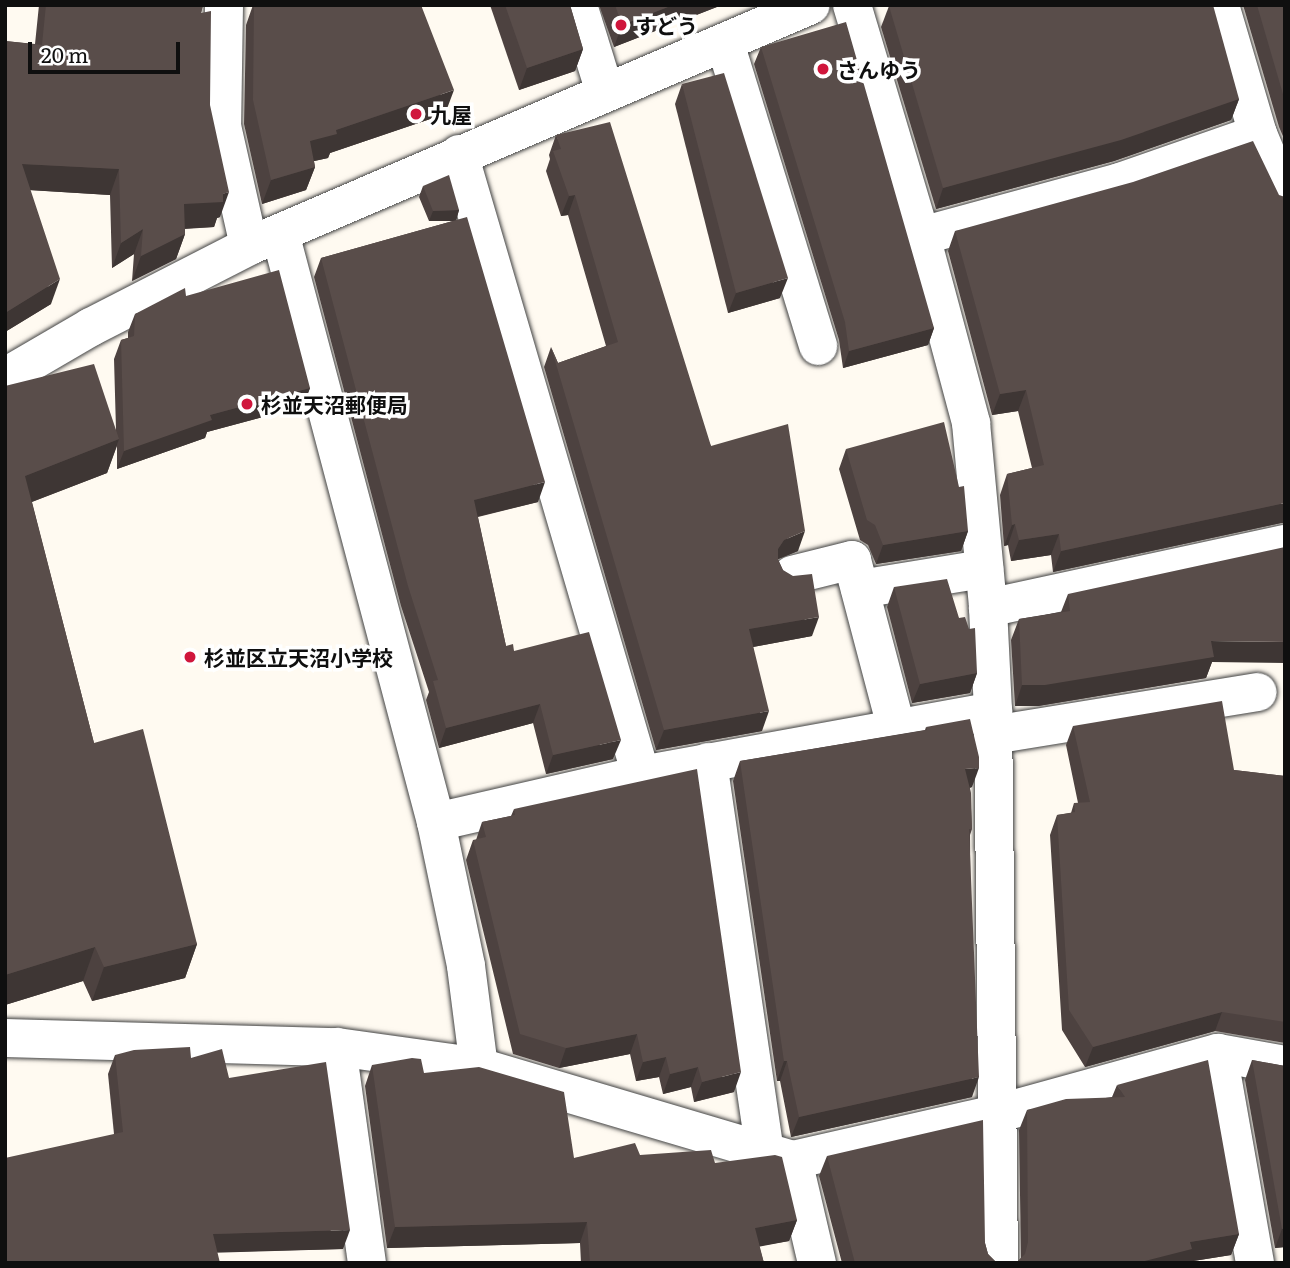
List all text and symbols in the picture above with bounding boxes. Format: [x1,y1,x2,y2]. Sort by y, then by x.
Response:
place label: すどう [635,12,698,38]
marker: すどう [613,17,629,33]
scale bar [32,28,184,72]
text: 20 m [41,38,88,69]
place label: さんゆう [837,56,921,82]
marker: さんゆう [815,61,831,77]
place label: 九屋 [430,101,472,127]
marker: 九屋 [408,106,424,122]
place label: 杉並天沼郵便局 [261,391,408,417]
marker: 杉並天沼郵便局 [239,396,255,412]
place label: 杉並区立天沼小学校 [204,644,393,670]
marker: 杉並区立天沼小学校 [182,649,198,665]

